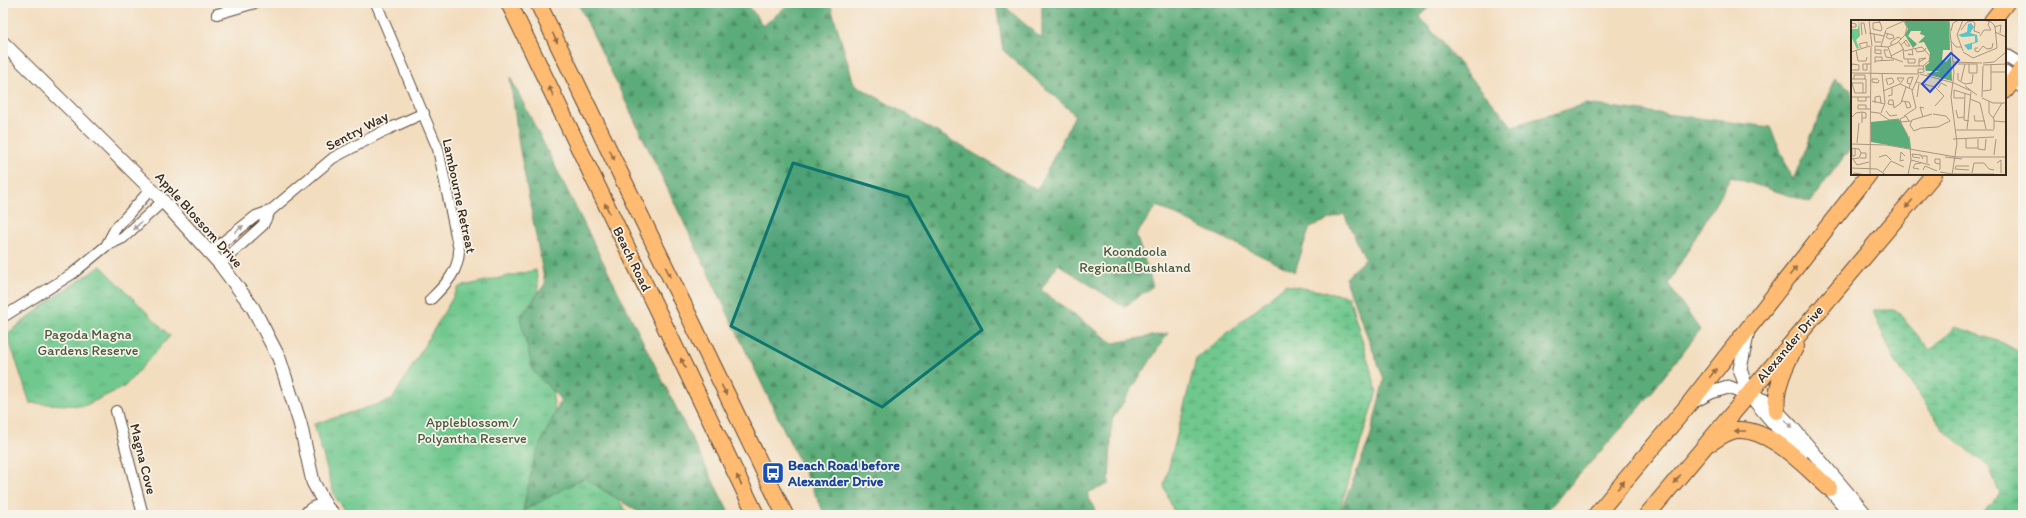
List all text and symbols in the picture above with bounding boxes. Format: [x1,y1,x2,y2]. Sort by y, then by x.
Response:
inset map [1851,20,2006,175]
one-way arrow [552,32,558,44]
one-way arrow [548,86,554,97]
street label: Sentry Way [323,107,392,155]
street label: Lambourne Retreat [439,137,479,255]
one-way arrow [609,150,615,161]
street label: Apple Blossom Drive [152,169,247,272]
one-way arrow [1905,199,1914,208]
one-way arrow [604,203,610,214]
one-way arrow [132,221,141,230]
street label: Beach Road [609,224,655,295]
one-way arrow [233,225,244,233]
park label: Koondoola Regional Bushland [1079,243,1191,276]
one-way arrow [1789,265,1797,276]
one-way arrow [665,267,671,278]
street label: Alexander Drive [1753,302,1827,386]
park label: Pagoda Magna Gardens Reserve [38,326,139,359]
one-way arrow [679,357,686,369]
one-way arrow [1708,368,1717,379]
one-way arrow [721,384,727,395]
park label: Appleblossom / Polyantha Reserve [417,414,527,447]
one-way arrow [1785,419,1794,429]
street label: Magna Cove [126,422,160,496]
one-way arrow [1733,428,1746,434]
place label: Beach Road before Alexander Drive [787,457,900,490]
bus stop icon: Beach Road before Alexander Drive [760,460,786,486]
one-way arrow [1673,473,1682,484]
one-way arrow [736,474,742,486]
one-way arrow [1616,480,1625,490]

